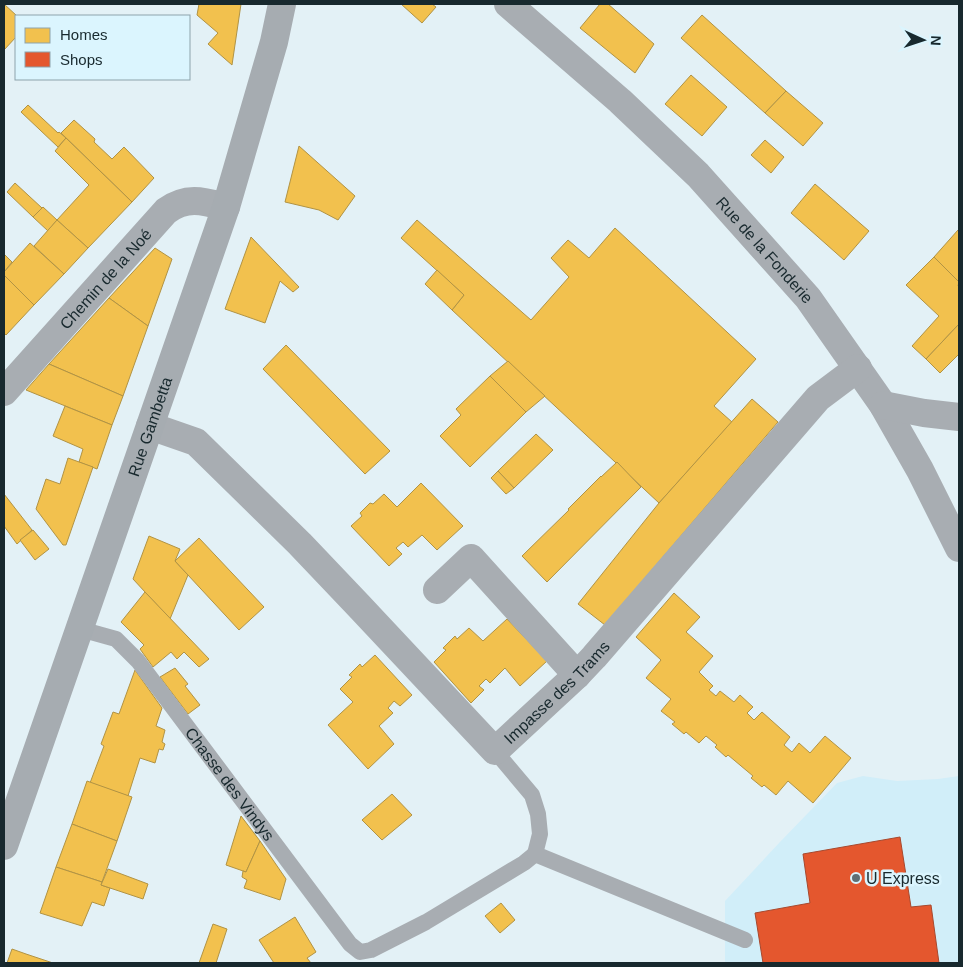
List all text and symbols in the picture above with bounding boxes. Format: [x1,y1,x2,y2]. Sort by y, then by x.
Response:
legend [15,15,190,80]
north arrow [898,15,948,65]
text: Homes [60,26,108,43]
text: N [928,35,944,46]
text: Shops [60,51,103,68]
street label: Rue de la Fonderie [713,193,817,306]
street label: Chemin de la Noé [56,225,155,332]
street label: Rue Gambetta [125,375,175,479]
street label: Impasse des Trams [501,637,613,747]
street label: Chasse des Vindys [182,724,278,844]
place label: U Express [866,870,940,887]
marker: U Express [850,872,862,884]

